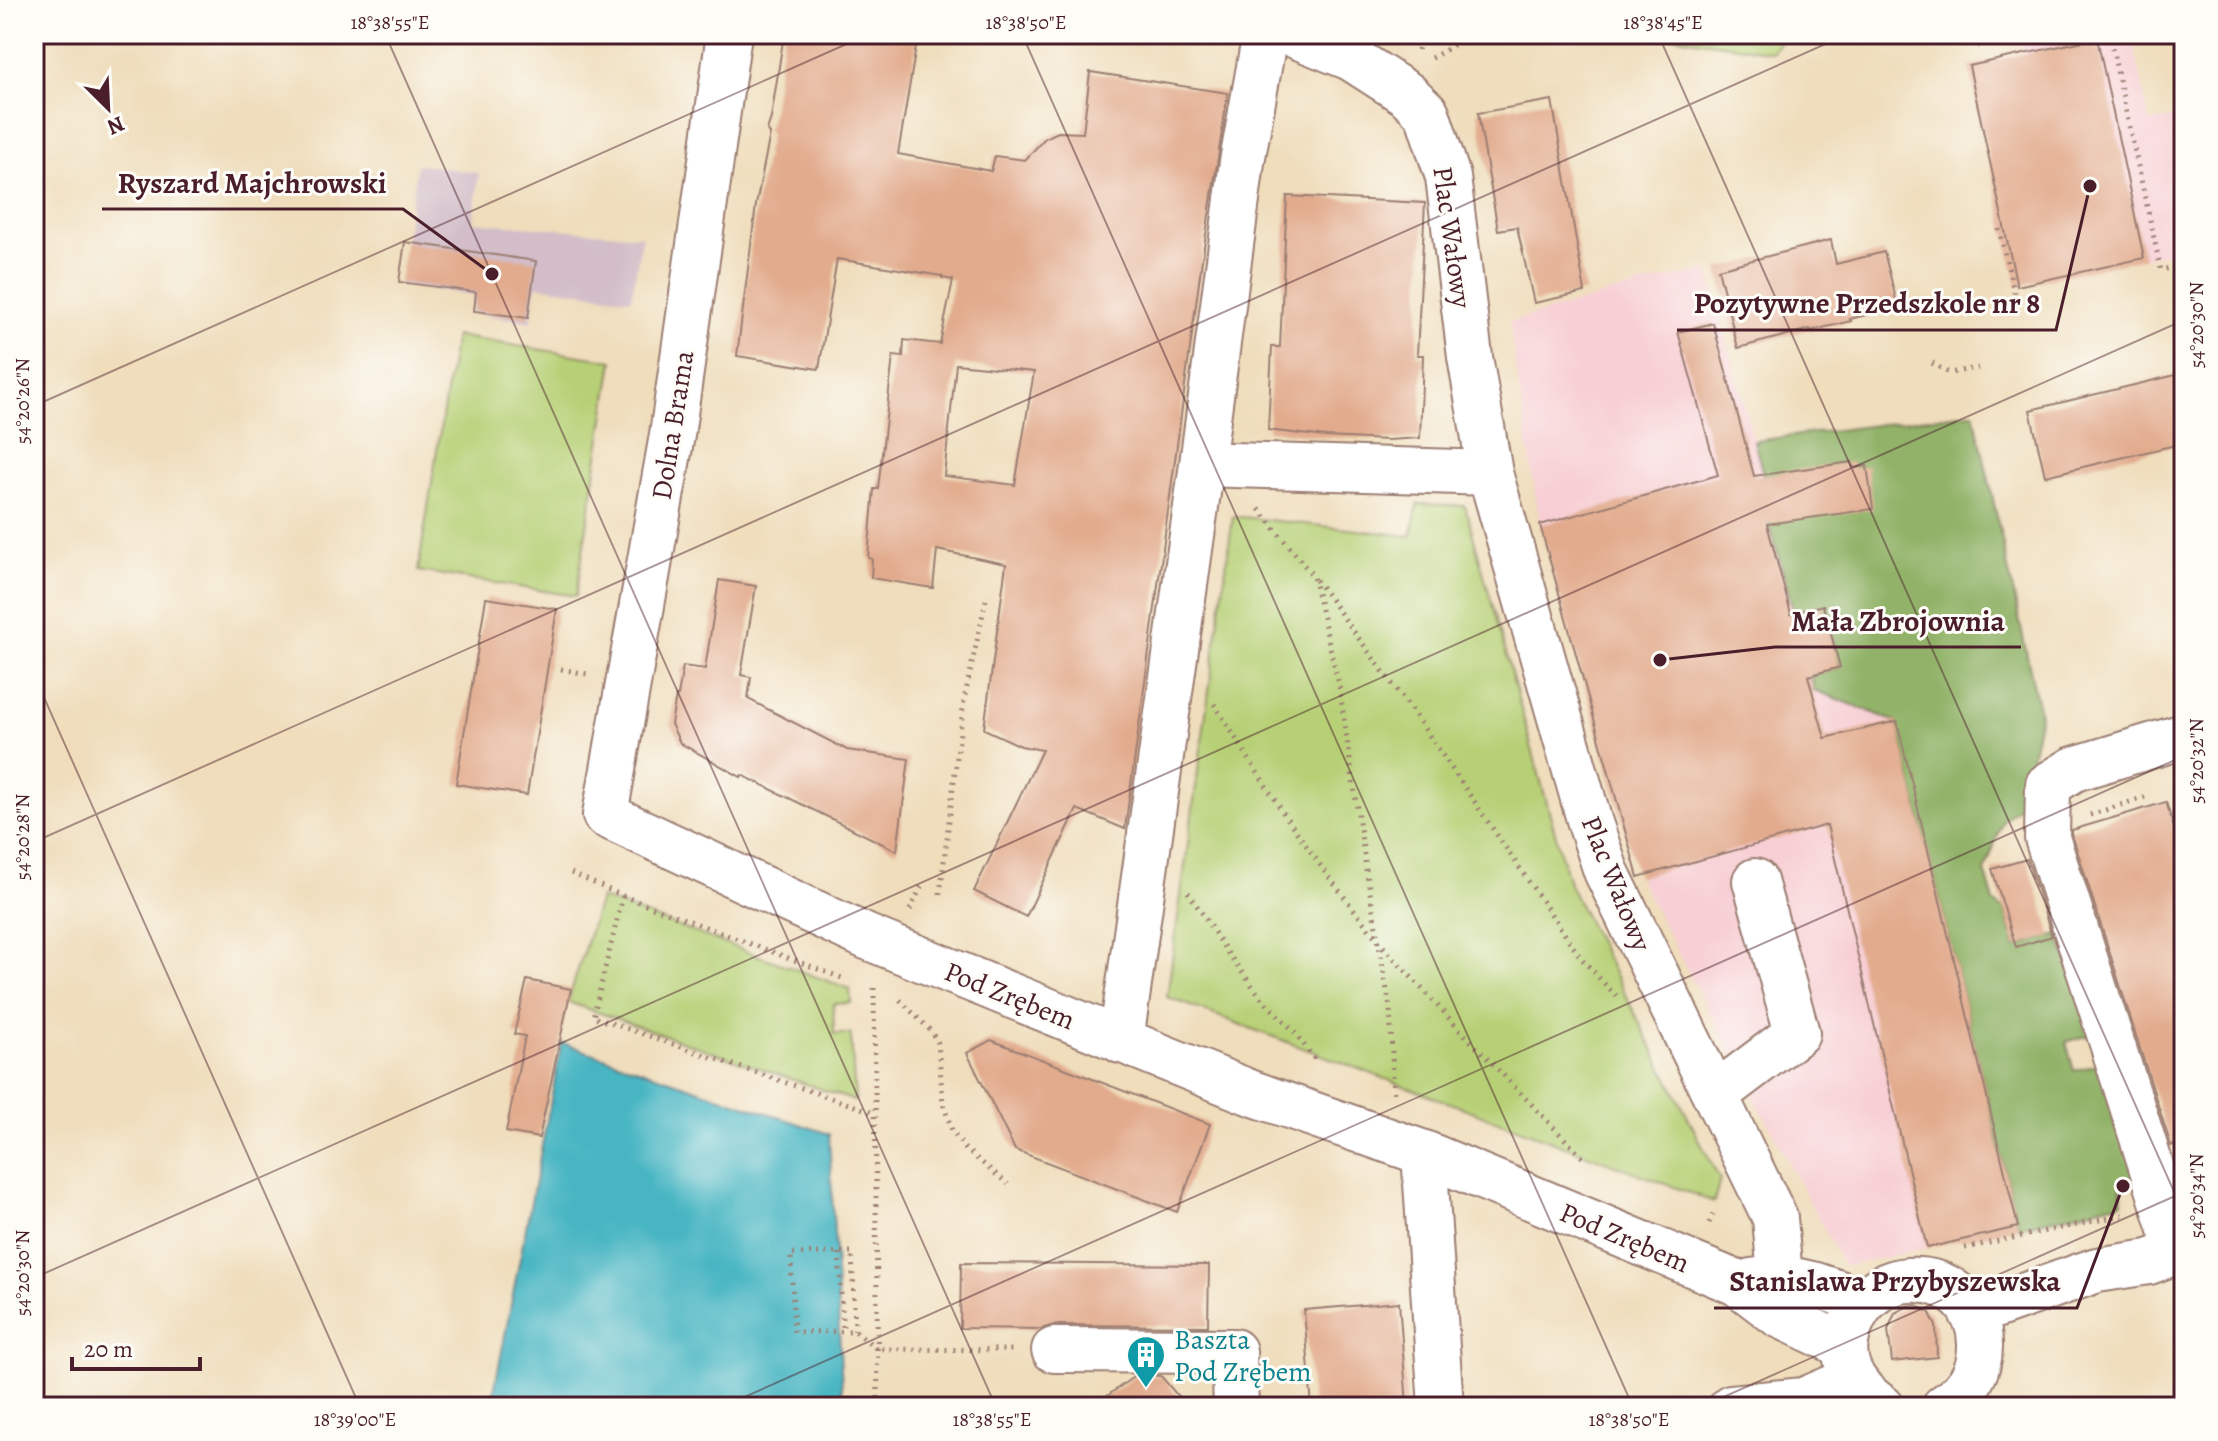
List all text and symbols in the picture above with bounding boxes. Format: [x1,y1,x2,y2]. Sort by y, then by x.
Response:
text: 18°38'55"E [350,9,430,36]
text: 18°38'50"E [985,9,1067,36]
text: 18°38'45"E [1623,9,1703,36]
north arrow [68,68,148,148]
text: N [102,108,129,142]
callout: Ryszard Majchrowski [102,155,403,209]
text: Ryszard Majchrowski [118,163,387,203]
street label: Plac Wałowy [1423,164,1481,311]
callout: Pozytywne Przedszkole nr 8 [1677,276,2056,330]
text: 54°20'30"N [2183,282,2210,368]
text: Pozytywne Przedszkole nr 8 [1694,283,2040,323]
street label: Dolna Brama [642,348,704,503]
text: 54°20'26"N [9,358,36,444]
callout: Mała Zbrojownia [1775,593,2021,647]
text: Mała Zbrojownia [1791,601,2006,641]
text: 54°20'32"N [2183,718,2210,804]
text: 54°20'28"N [9,794,36,880]
street label: Plac Wałowy [1572,810,1661,957]
street label: Pod Zrębem [939,953,1081,1039]
text: 54°20'34"N [2183,1153,2210,1239]
street label: Pod Zrębem [1554,1194,1695,1282]
text: 54°20'30"N [9,1230,36,1316]
callout: Stanislawa Przybyszewska [1714,1254,2077,1308]
text: Stanislawa Przybyszewska [1729,1261,2061,1301]
scale bar [72,1321,200,1371]
place label: Baszta Pod Zrębem [1174,1321,1312,1391]
text: 20 m [84,1333,133,1365]
building icon: Baszta Pod Zrębem [1125,1334,1167,1389]
text: 18°39'00"E [314,1406,396,1433]
text: 18°38'55"E [952,1406,1032,1433]
text: 18°38'50"E [1588,1406,1670,1433]

